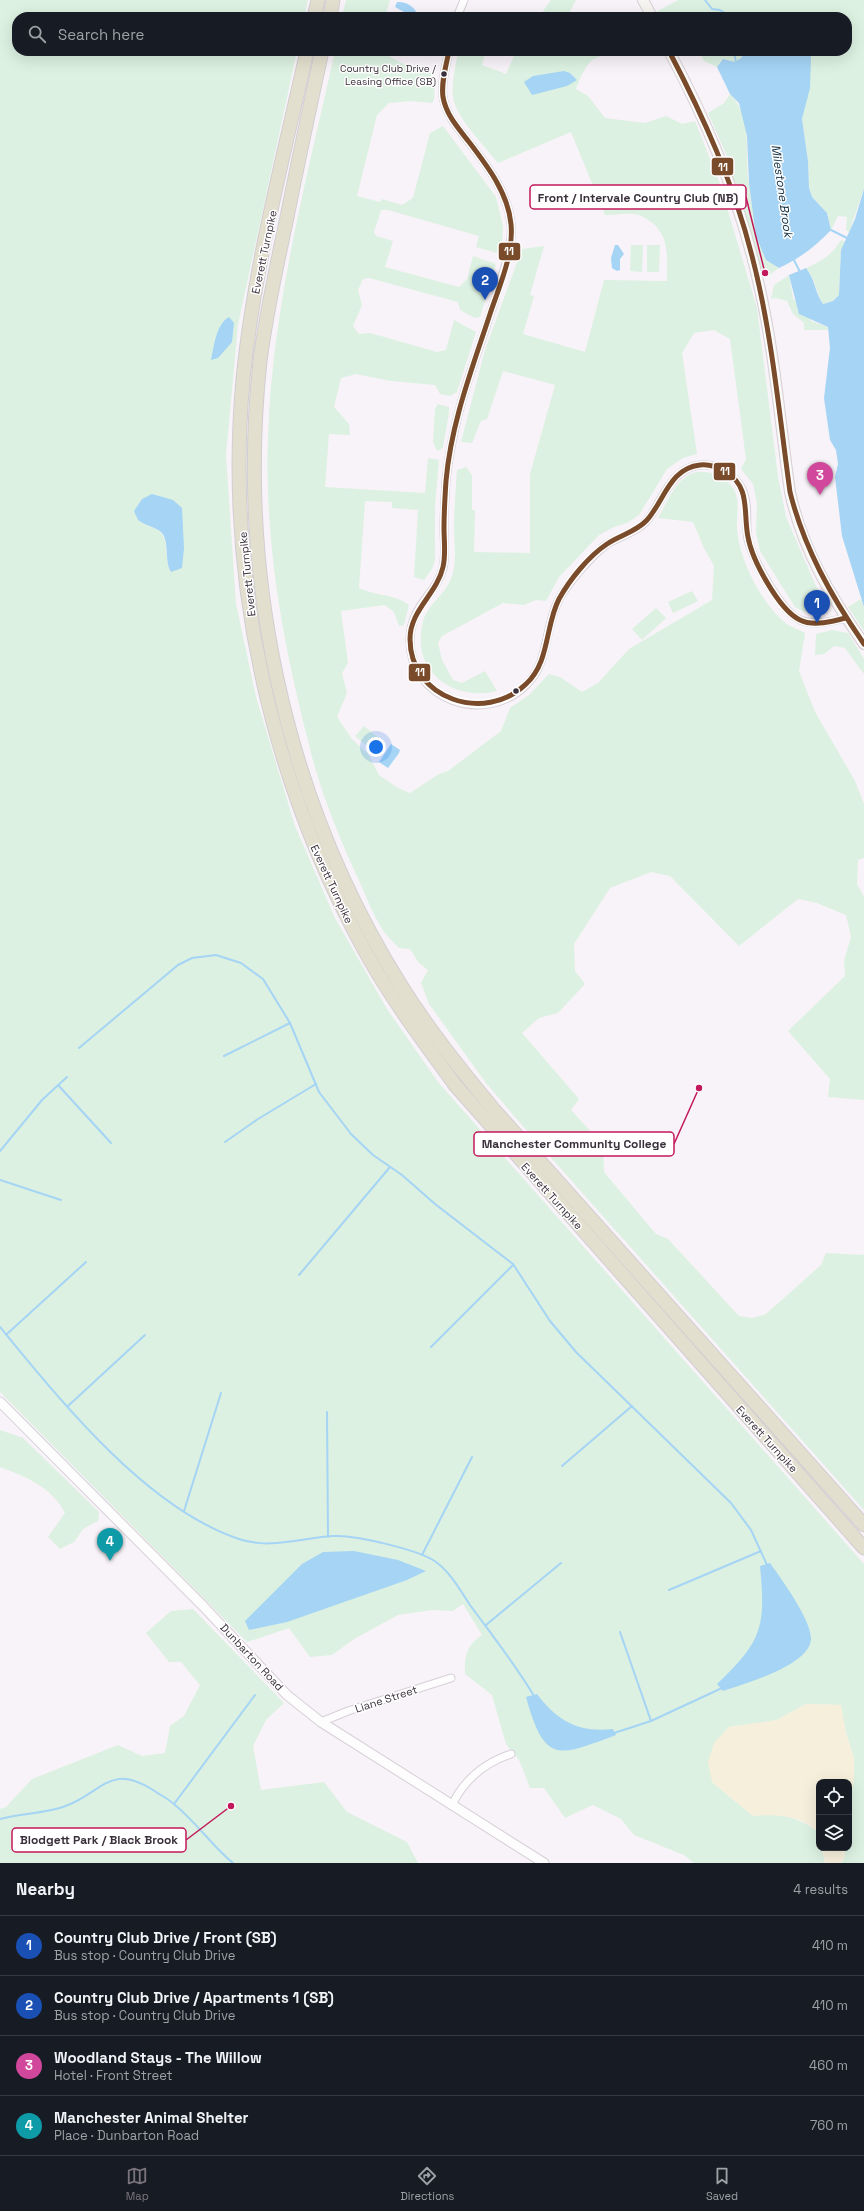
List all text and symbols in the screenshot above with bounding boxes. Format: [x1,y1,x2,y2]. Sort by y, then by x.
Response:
search box [12,12,852,56]
icon: search [26,23,48,45]
text: Search here [58,25,144,44]
place label: Country Club Drive / Leasing Office (SB) [340,62,436,88]
marker: Country Club Drive / Leasing Office (SB) [439,69,449,79]
water label: Milestone Brook [768,144,797,240]
line badge: 11 [711,157,734,176]
text: 11 [718,160,728,174]
callout: Front / Intervale Country Club (NB) [530,185,746,209]
text: Front / Intervale Country Club (NB) [538,190,739,206]
street label: Everett Turnpike [248,209,280,295]
line badge: 11 [498,242,521,261]
text: 11 [504,244,514,258]
pin: 2 [472,267,498,300]
line badge: 11 [713,462,736,481]
pin: 3 [807,462,833,495]
text: 11 [720,464,730,478]
street label: Everett Turnpike [236,531,258,617]
pin: 1 [804,590,830,623]
line badge: 11 [408,663,431,682]
text: 11 [415,665,425,679]
unlabelled marker [511,686,521,696]
your location [366,737,386,757]
street label: Everett Turnpike [308,842,356,926]
callout: Manchester Community College [474,1132,674,1156]
text: Manchester Community College [482,1136,666,1152]
street label: Everett Turnpike [518,1160,586,1232]
street label: Everett Turnpike [733,1403,801,1475]
pin: 4 [97,1528,123,1561]
street label: Dunbarton Road [217,1621,287,1693]
street label: Liane Street [353,1682,419,1716]
map controls [816,1779,852,1851]
button: locate [816,1779,852,1815]
button: layers [816,1815,852,1851]
callout: Blodgett Park / Black Brook [12,1828,186,1852]
text: Blodgett Park / Black Brook [20,1832,178,1848]
text: Nearby [16,1878,75,1900]
text: 4 results [793,1881,848,1898]
text: Country Club Drive / Front (SB) [54,1928,277,1947]
text: 1 [26,1937,32,1954]
text: 410 m [812,1937,848,1954]
text: Bus stop · Country Club Drive [54,1947,235,1964]
text: Country Club Drive / Apartments 1 (SB) [54,1988,334,2007]
text: 2 [25,1997,33,2014]
text: 410 m [812,1997,848,2014]
text: Bus stop · Country Club Drive [54,2007,235,2024]
text: Woodland Stays - The Willow [54,2048,262,2067]
text: 3 [25,2057,33,2074]
text: 460 m [809,2057,848,2074]
text: Hotel · Front Street [54,2067,173,2084]
text: Manchester Animal Shelter [54,2108,249,2127]
text: 4 [25,2117,33,2134]
text: 760 m [810,2117,848,2134]
text: Place · Dunbarton Road [54,2127,199,2144]
tab: Map [126,2165,149,2203]
tab: Directions [400,2165,454,2203]
tab: Saved [706,2165,738,2203]

